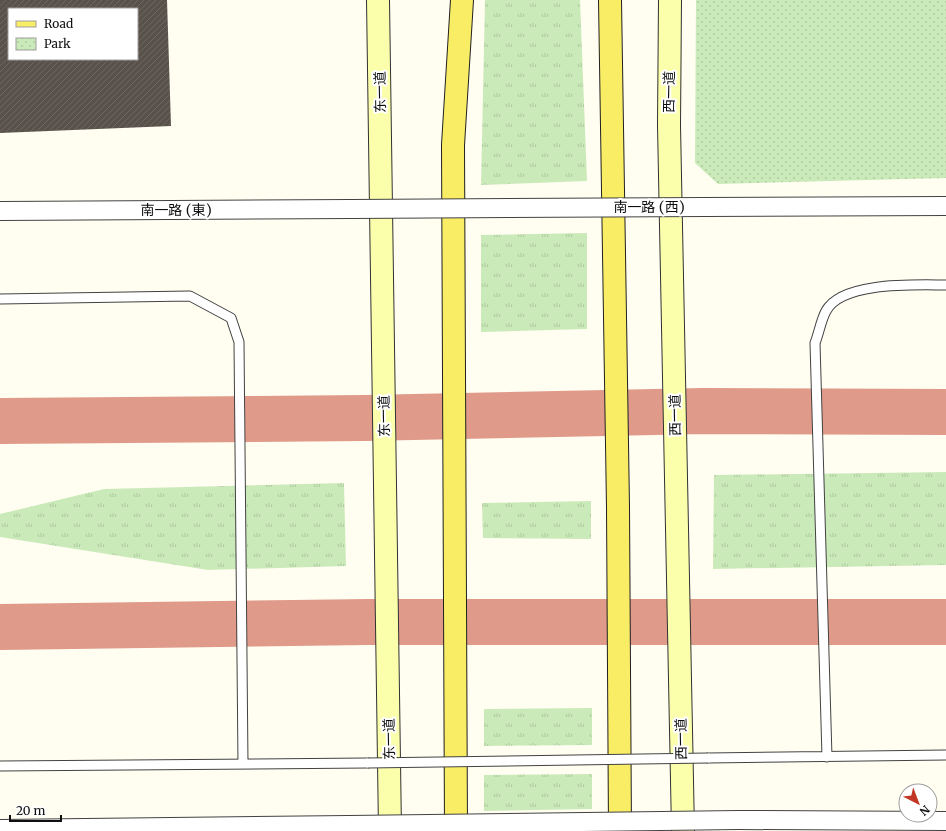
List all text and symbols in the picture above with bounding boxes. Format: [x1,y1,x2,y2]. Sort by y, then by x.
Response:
legend [8,8,138,60]
text: Road [44,16,73,31]
text: Park [44,36,71,51]
street label: 东一道 [371,71,389,113]
street label: 西一道 [660,71,678,113]
street label: 南一路 (西) [613,198,685,216]
street label: 南一路 (東) [140,201,212,219]
street label: 西一道 [666,394,684,436]
street label: 东一道 [375,395,393,437]
street label: 东一道 [380,718,398,760]
street label: 西一道 [672,718,690,760]
north arrow [898,783,938,823]
scale bar [10,797,61,823]
text: N [917,802,933,819]
text: 20 m [16,803,45,818]

